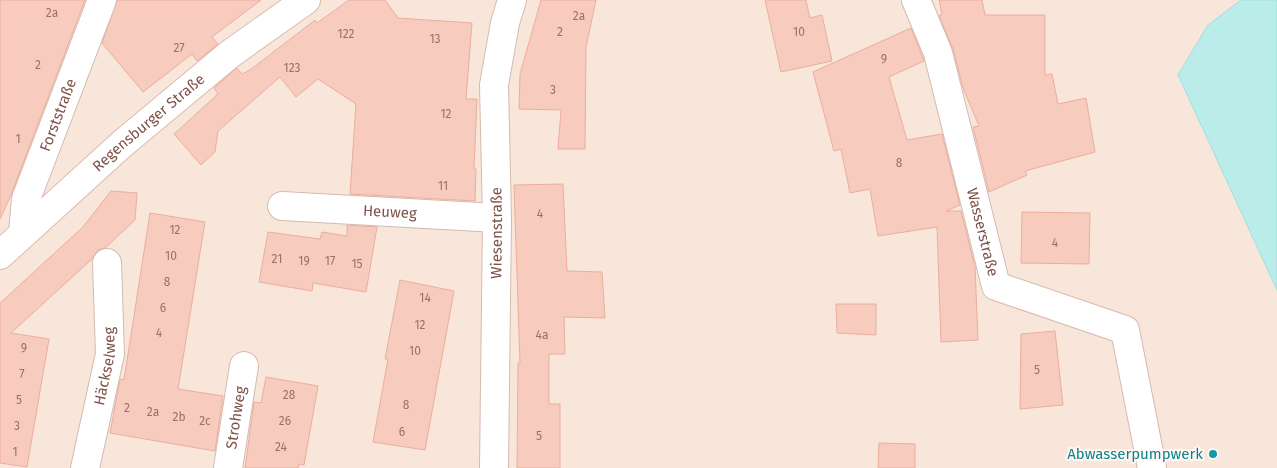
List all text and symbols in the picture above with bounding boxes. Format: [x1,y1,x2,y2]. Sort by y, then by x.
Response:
house number: 2a [46,6,58,20]
house number: 2a [573,9,585,23]
house number: 2 [557,25,563,39]
house number: 10 [793,25,805,39]
house number: 122 [337,27,355,41]
house number: 13 [429,32,441,46]
house number: 27 [173,41,185,55]
house number: 9 [881,52,887,66]
house number: 2 [35,58,41,72]
house number: 123 [283,61,301,75]
street label: Regensburger Straße [89,70,208,175]
street label: Forststraße [36,76,80,154]
house number: 3 [550,83,556,97]
house number: 12 [440,107,452,121]
house number: 1 [15,132,21,146]
house number: 8 [896,156,903,170]
house number: 11 [438,179,448,193]
street label: Wasserstraße [963,186,1002,278]
street label: Wiesenstraße [487,187,506,279]
street label: Heuweg [362,202,417,223]
house number: 4 [537,207,544,221]
house number: 12 [169,223,181,237]
house number: 4 [1052,236,1059,250]
house number: 10 [165,249,177,263]
house number: 21 [272,252,282,266]
house number: 19 [298,254,310,268]
house number: 17 [325,254,335,268]
house number: 15 [351,257,363,271]
house number: 8 [164,275,171,289]
house number: 14 [419,291,431,305]
house number: 6 [160,301,166,315]
house number: 12 [414,318,426,332]
street label: Häckselweg [90,326,119,407]
house number: 4 [156,326,163,340]
house number: 4a [536,328,548,342]
house number: 9 [21,341,27,355]
house number: 10 [409,344,421,358]
house number: 5 [1034,363,1040,377]
house number: 7 [19,367,25,381]
street label: Strohweg [222,385,250,450]
house number: 28 [283,388,296,402]
house number: 5 [16,393,22,407]
house number: 8 [403,398,410,412]
house number: 2 [124,401,130,415]
house number: 2a [147,405,159,419]
house number: 2b [172,410,186,424]
house number: 2c [199,414,211,428]
house number: 26 [279,414,291,428]
house number: 3 [14,419,20,433]
house number: 6 [399,425,405,439]
house number: 5 [536,429,542,443]
house number: 24 [275,440,288,454]
house number: 1 [12,445,18,459]
place label: Abwasserpumpwerk [1067,445,1203,463]
marker: Abwasserpumpwerk [1207,448,1219,460]

